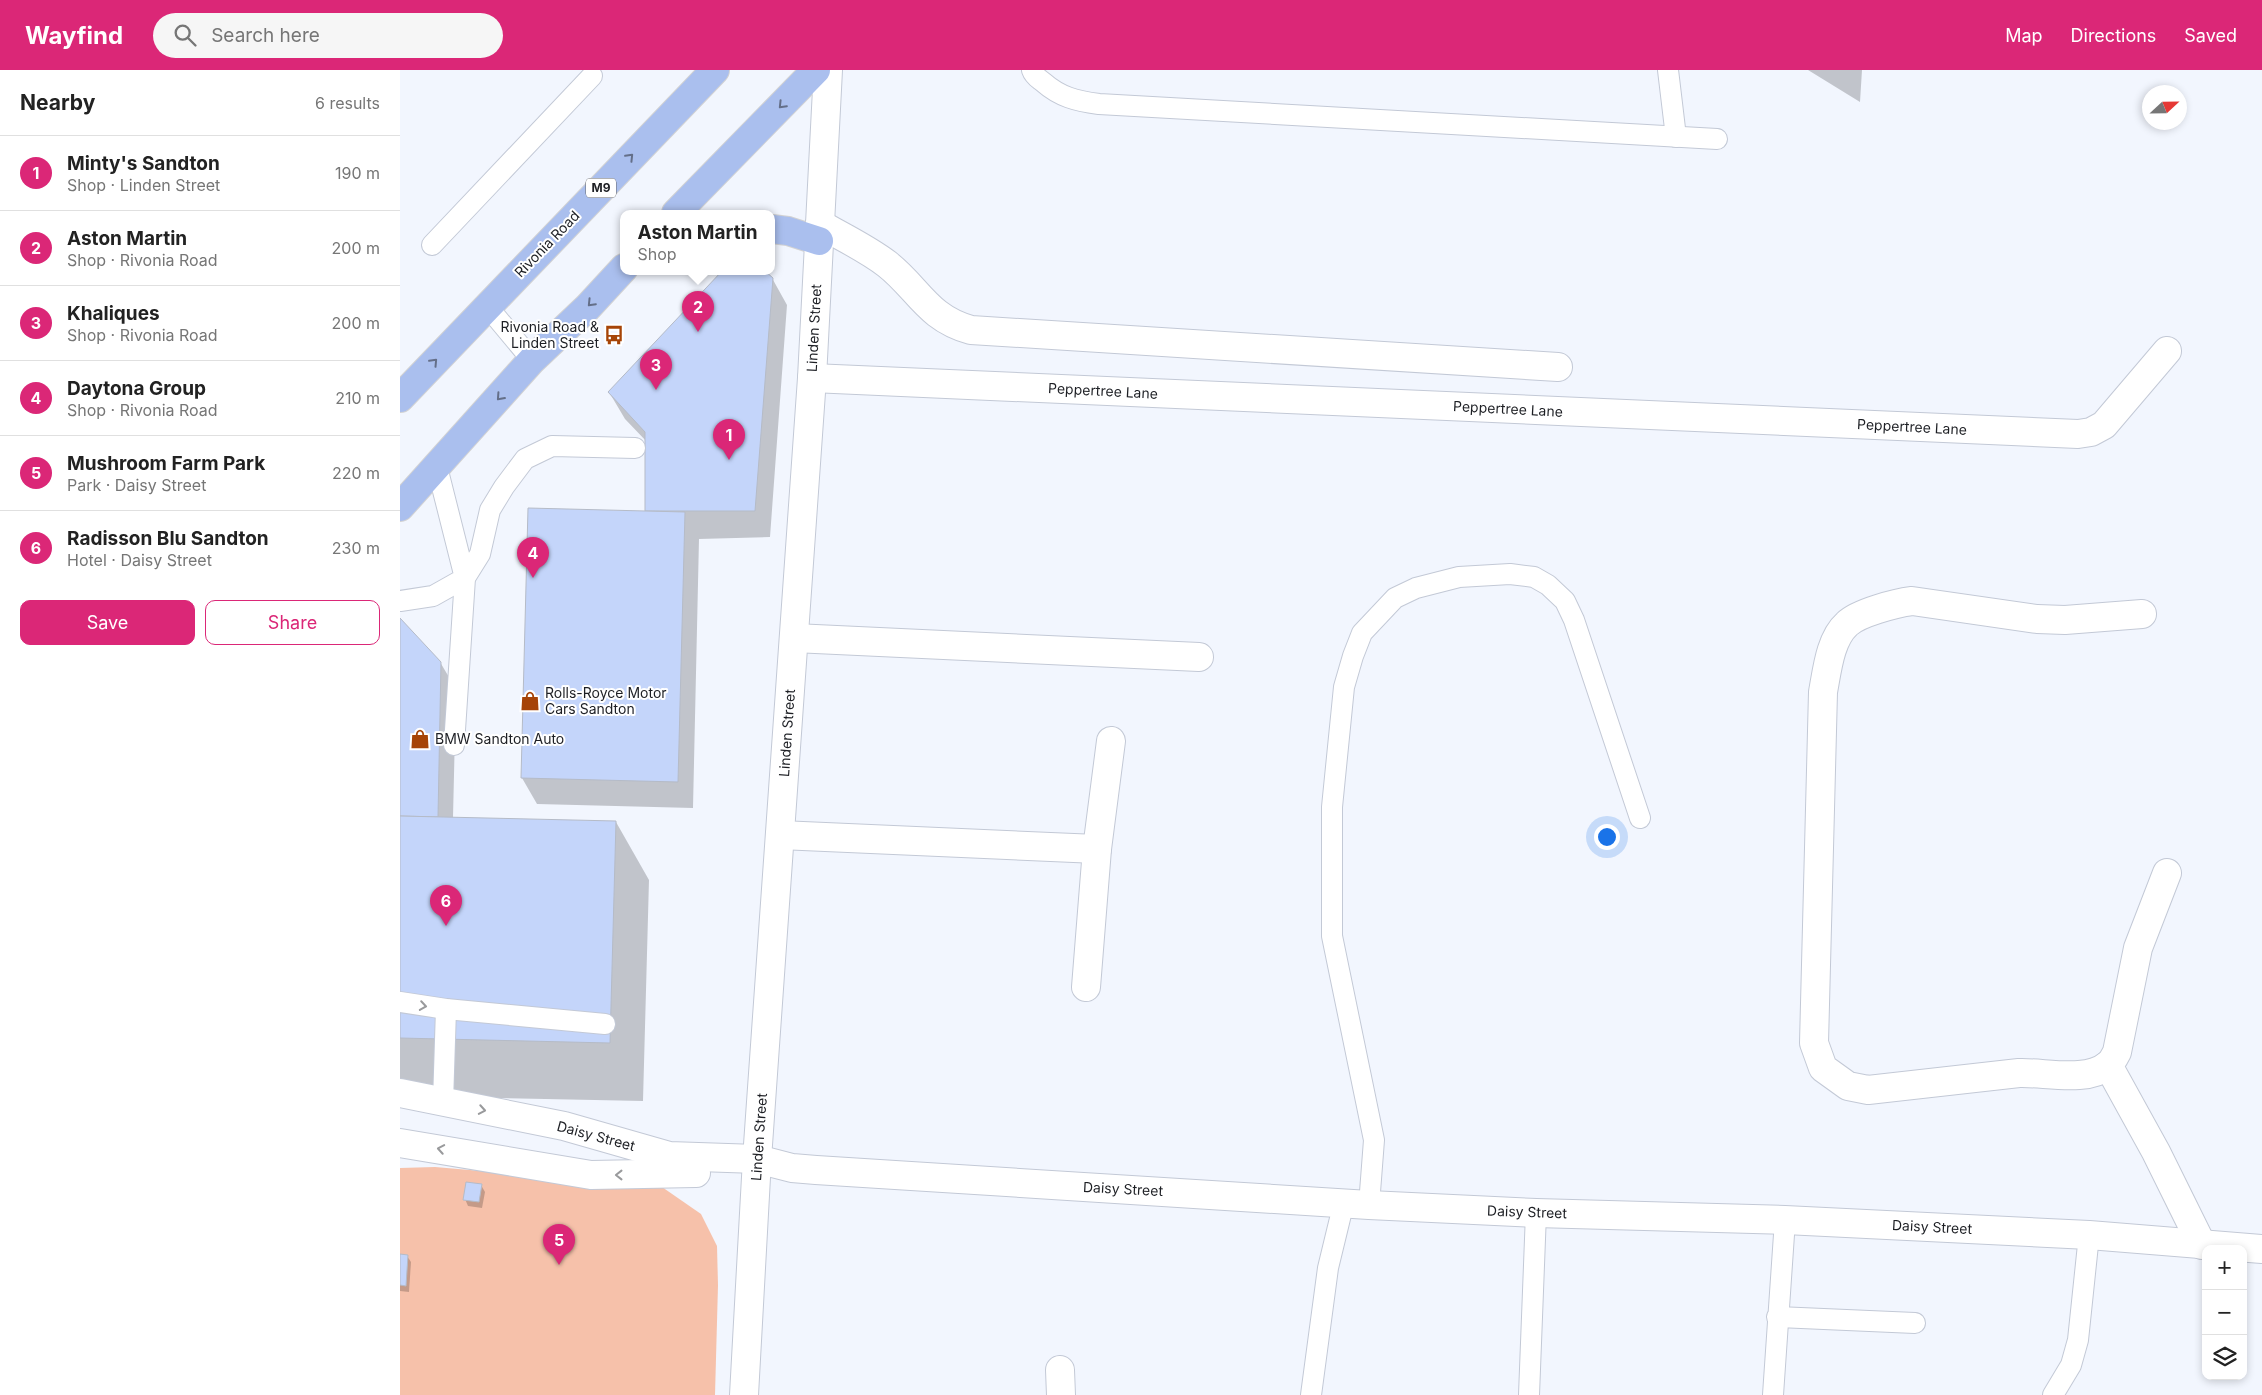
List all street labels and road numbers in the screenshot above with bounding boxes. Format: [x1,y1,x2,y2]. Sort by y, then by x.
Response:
road number: M9 [586,179,616,198]
street label: Rivonia Road [511,207,582,280]
street label: Linden Street [803,283,824,372]
street label: Peppertree Lane [1048,379,1158,402]
street label: Peppertree Lane [1453,397,1563,420]
street label: Peppertree Lane [1857,415,1967,438]
street label: Linden Street [775,688,798,777]
street label: Linden Street [747,1092,770,1181]
street label: Daisy Street [555,1117,637,1154]
street label: Daisy Street [1083,1178,1164,1199]
street label: Daisy Street [1487,1202,1568,1221]
street label: Daisy Street [1892,1216,1973,1237]

